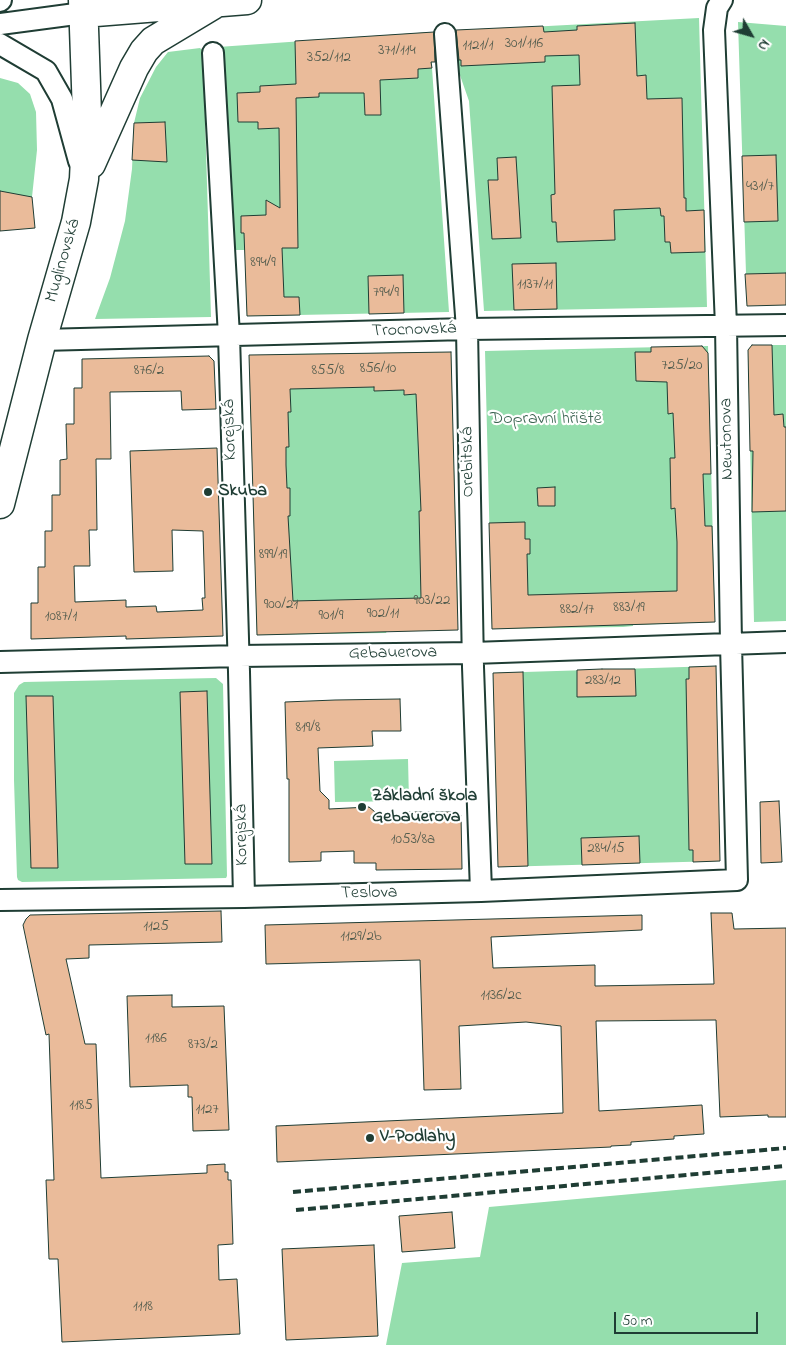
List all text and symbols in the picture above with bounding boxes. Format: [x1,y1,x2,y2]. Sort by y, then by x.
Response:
north arrow [726,10,776,60]
text: N [752,34,774,55]
house number: 301/116 [505,36,543,54]
house number: 1121/1 [462,38,494,56]
house number: 371/114 [378,43,416,61]
house number: 352/112 [307,50,351,68]
house number: 431/7 [746,179,774,197]
street label: Muglinovská [42,217,86,305]
house number: 894/9 [250,255,276,273]
house number: 1137/11 [517,277,553,295]
house number: 794/9 [373,285,399,303]
street label: Trocnovská [371,319,457,343]
house number: 725/20 [662,358,702,376]
house number: 856/10 [360,361,396,379]
house number: 876/2 [134,363,164,381]
house number: 855/8 [311,363,345,381]
street label: Newtonova [716,398,740,480]
street label: Korejská [219,399,243,461]
park label: Dopravní hřiště [490,409,602,431]
street label: Orebitská [458,427,480,497]
place label: Skuba [218,481,267,503]
marker: Skuba [202,486,214,498]
house number: 899/19 [259,547,287,565]
house number: 903/22 [414,593,450,611]
house number: 900/21 [264,597,298,615]
house number: 883/19 [613,600,645,618]
house number: 882/17 [560,602,594,620]
house number: 902/11 [367,606,399,624]
house number: 901/9 [319,608,343,626]
house number: 1087/1 [45,609,77,627]
street label: Gebauerova [349,642,437,666]
house number: 283/12 [585,673,621,691]
house number: 819/8 [295,720,321,738]
place label: Základní škola Gebauerova [372,786,477,829]
marker: Základní škola Gebauerova [356,801,368,813]
street label: Korejská [232,804,254,866]
house number: 1053/8a [391,832,435,850]
house number: 284/15 [587,841,625,859]
street label: Teslova [341,883,397,905]
house number: 1125 [143,919,169,937]
house number: 1129/2b [340,929,382,947]
house number: 1136/2c [480,988,522,1006]
house number: 1186 [145,1031,167,1049]
house number: 873/2 [188,1037,218,1055]
house number: 1185 [69,1098,93,1116]
house number: 1127 [195,1102,219,1120]
place label: V-Podlahy [380,1127,455,1149]
marker: V-Podlahy [364,1132,376,1144]
house number: 1118 [133,1299,153,1317]
scale bar [616,1302,760,1334]
text: 50 m [622,1310,652,1332]

